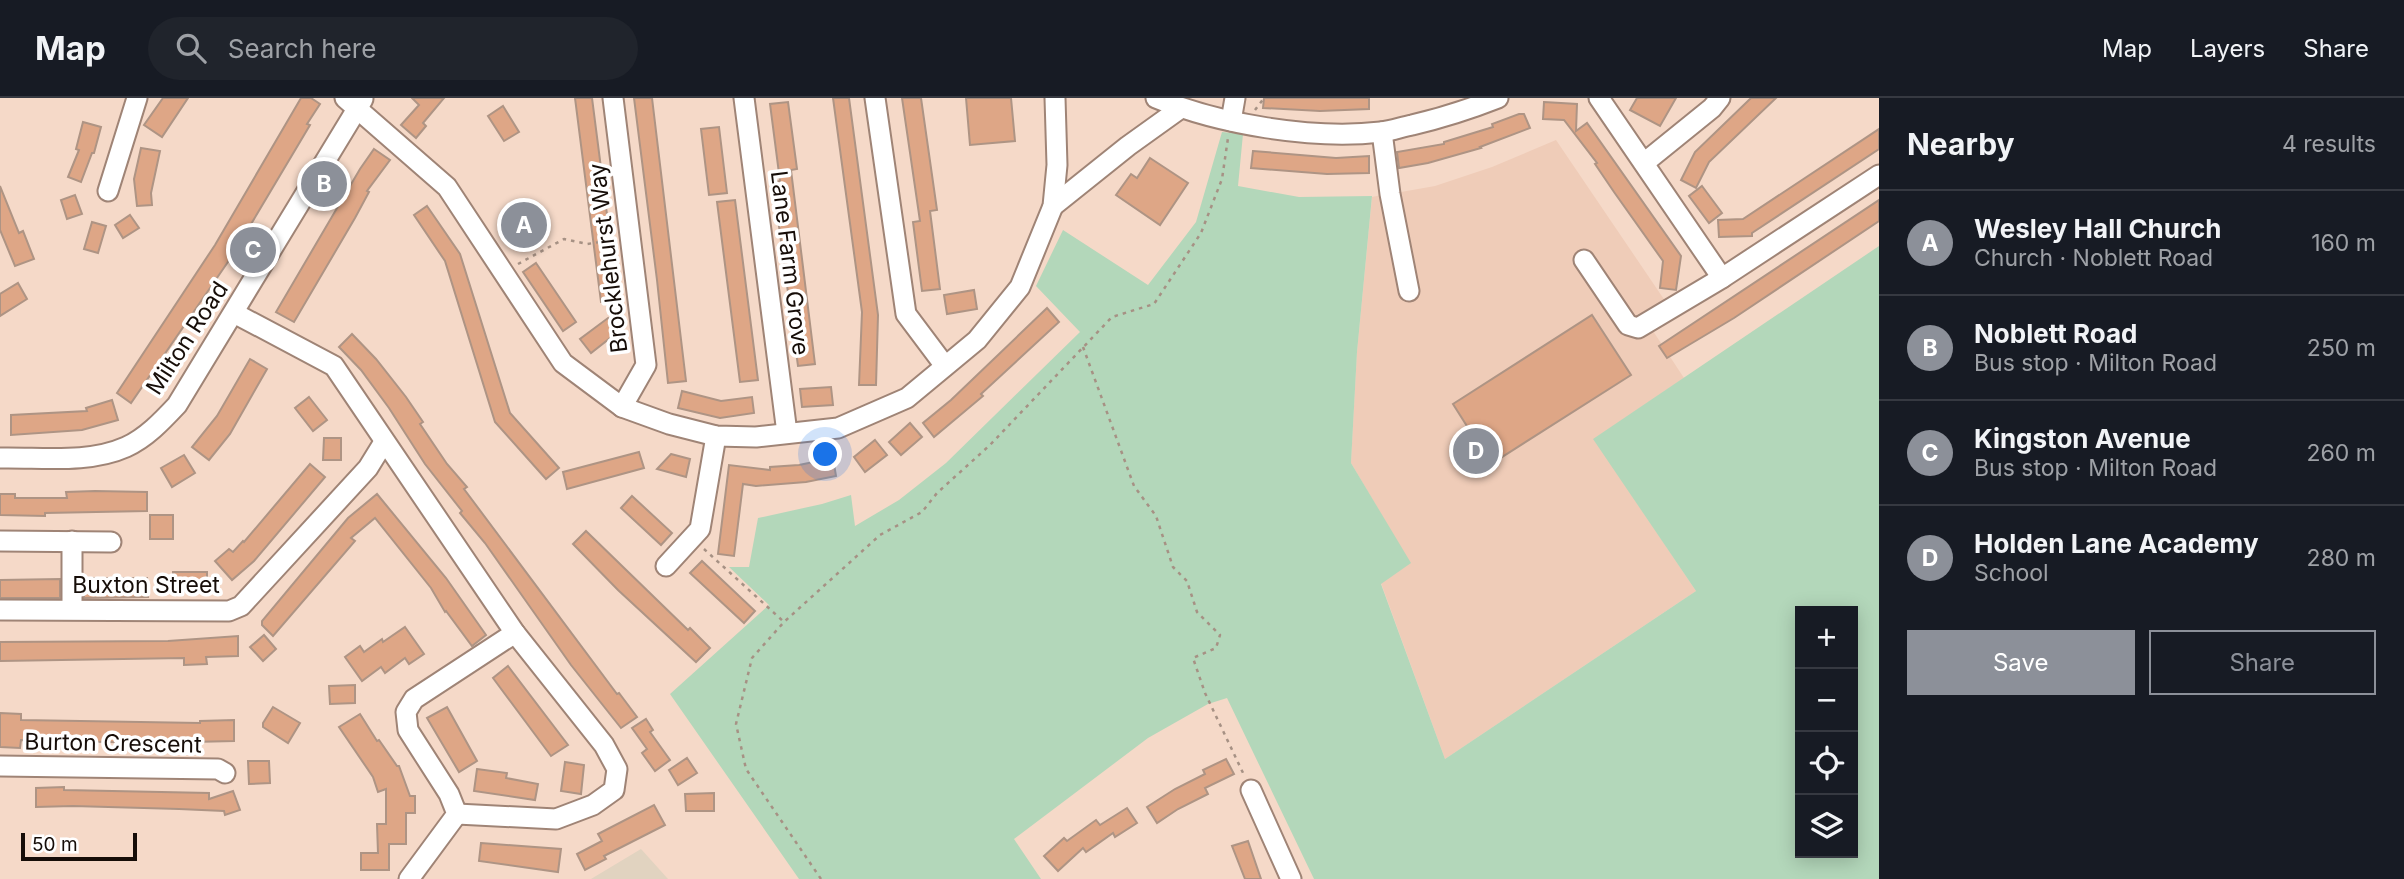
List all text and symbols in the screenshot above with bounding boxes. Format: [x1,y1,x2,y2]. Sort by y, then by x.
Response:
search box [148,17,638,80]
text: Map [35,28,106,68]
icon: search [172,29,210,67]
text: Search here [228,33,376,64]
text: Map [2102,34,2152,63]
text: Layers [2190,34,2265,63]
text: Share [2303,34,2369,63]
text: Nearby [1907,126,2015,162]
text: 4 results [2282,130,2376,158]
pin: B [301,158,347,210]
street label: Brocklehurst Way [582,162,634,354]
street label: Lane Farm Grove [765,169,815,357]
pin: A [501,199,547,251]
text: Wesley Hall Church [1974,213,2221,244]
pin: C [230,224,276,276]
text: A [1921,229,1939,257]
text: 160 m [2311,229,2376,257]
text: Church · Noblett Road [1974,244,2213,272]
street label: Milton Road [140,276,234,400]
text: Noblett Road [1974,318,2137,349]
text: B [1922,334,1938,362]
text: 250 m [2307,334,2376,362]
text: Bus stop · Milton Road [1974,349,2217,377]
text: Kingston Avenue [1974,423,2191,454]
pin: D [1453,425,1499,477]
your location [808,437,842,471]
text: C [1921,439,1939,467]
text: 260 m [2307,439,2376,467]
text: Bus stop · Milton Road [1974,454,2217,482]
text: Holden Lane Academy [1974,528,2259,559]
text: D [1922,544,1938,572]
text: 280 m [2307,544,2376,572]
text: School [1974,559,2049,587]
street label: Buxton Street [72,571,220,599]
map controls [1795,606,1858,858]
button: + [1795,606,1858,669]
button: Save [1907,630,2135,695]
button: Share [2149,630,2376,695]
button: − [1795,669,1858,732]
street label: Burton Crescent [24,727,202,759]
button: locate [1795,732,1858,795]
button: layers [1795,795,1858,858]
scale bar [21,830,136,862]
text: 50 m [32,833,78,856]

